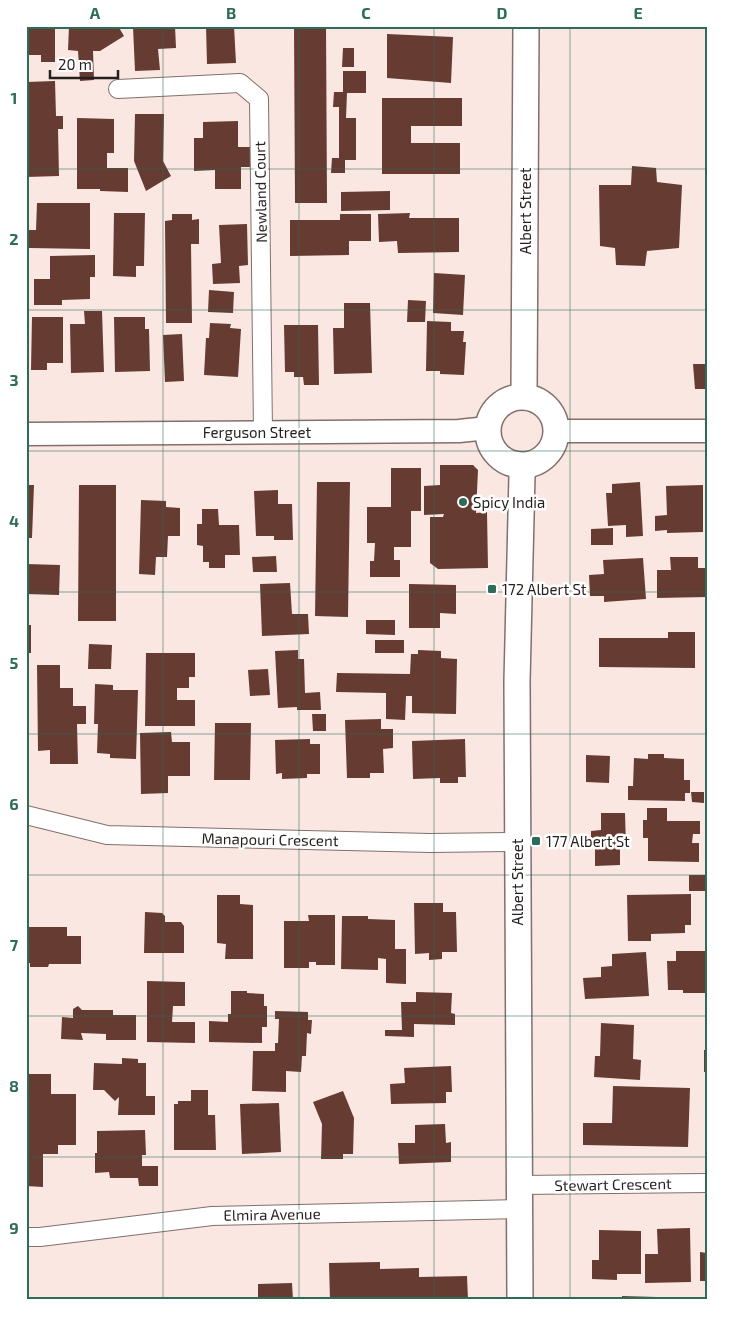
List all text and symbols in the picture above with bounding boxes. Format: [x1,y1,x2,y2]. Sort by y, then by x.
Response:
text: A [90,3,101,22]
text: B [226,3,236,22]
text: C [361,3,371,22]
text: D [497,3,508,22]
text: E [633,3,643,22]
scale bar [50,48,118,80]
text: 20 m [58,55,92,73]
text: 1 [11,88,17,107]
street label: Newland Court [250,141,270,243]
street label: Albert Street [516,167,534,255]
text: 2 [9,229,19,248]
text: 3 [9,370,19,389]
street label: Ferguson Street [203,423,312,441]
place label: Spicy India [473,493,545,511]
marker: Spicy India [457,496,469,508]
text: 4 [9,511,19,530]
place label: 172 Albert St [502,580,587,598]
marker: 172 Albert St [486,583,498,595]
text: 5 [10,653,19,672]
text: 6 [9,794,19,813]
street label: Manapouri Crescent [201,829,339,849]
place label: 177 Albert St [546,832,630,850]
marker: 177 Albert St [530,835,542,847]
street label: Albert Street [508,838,526,926]
text: 7 [10,935,19,954]
text: 8 [9,1076,19,1095]
street label: Stewart Crescent [554,1174,672,1194]
street label: Elmira Avenue [223,1204,321,1224]
text: 9 [9,1218,19,1237]

